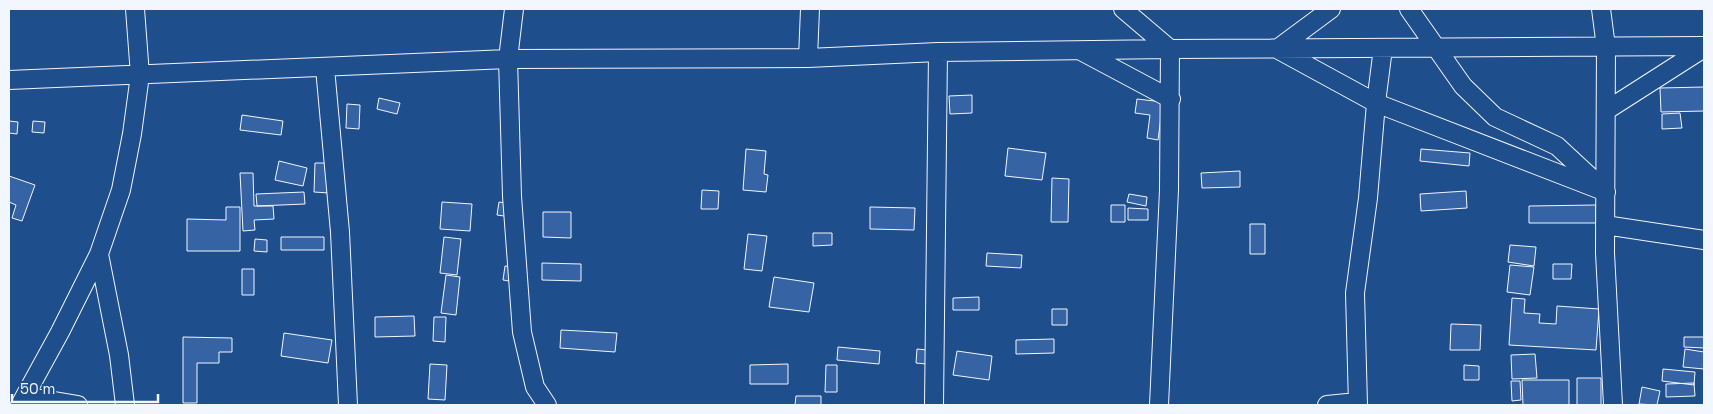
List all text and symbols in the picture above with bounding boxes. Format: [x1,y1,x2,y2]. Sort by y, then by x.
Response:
scale bar [12,372,159,404]
text: 50 m [20,379,55,398]

